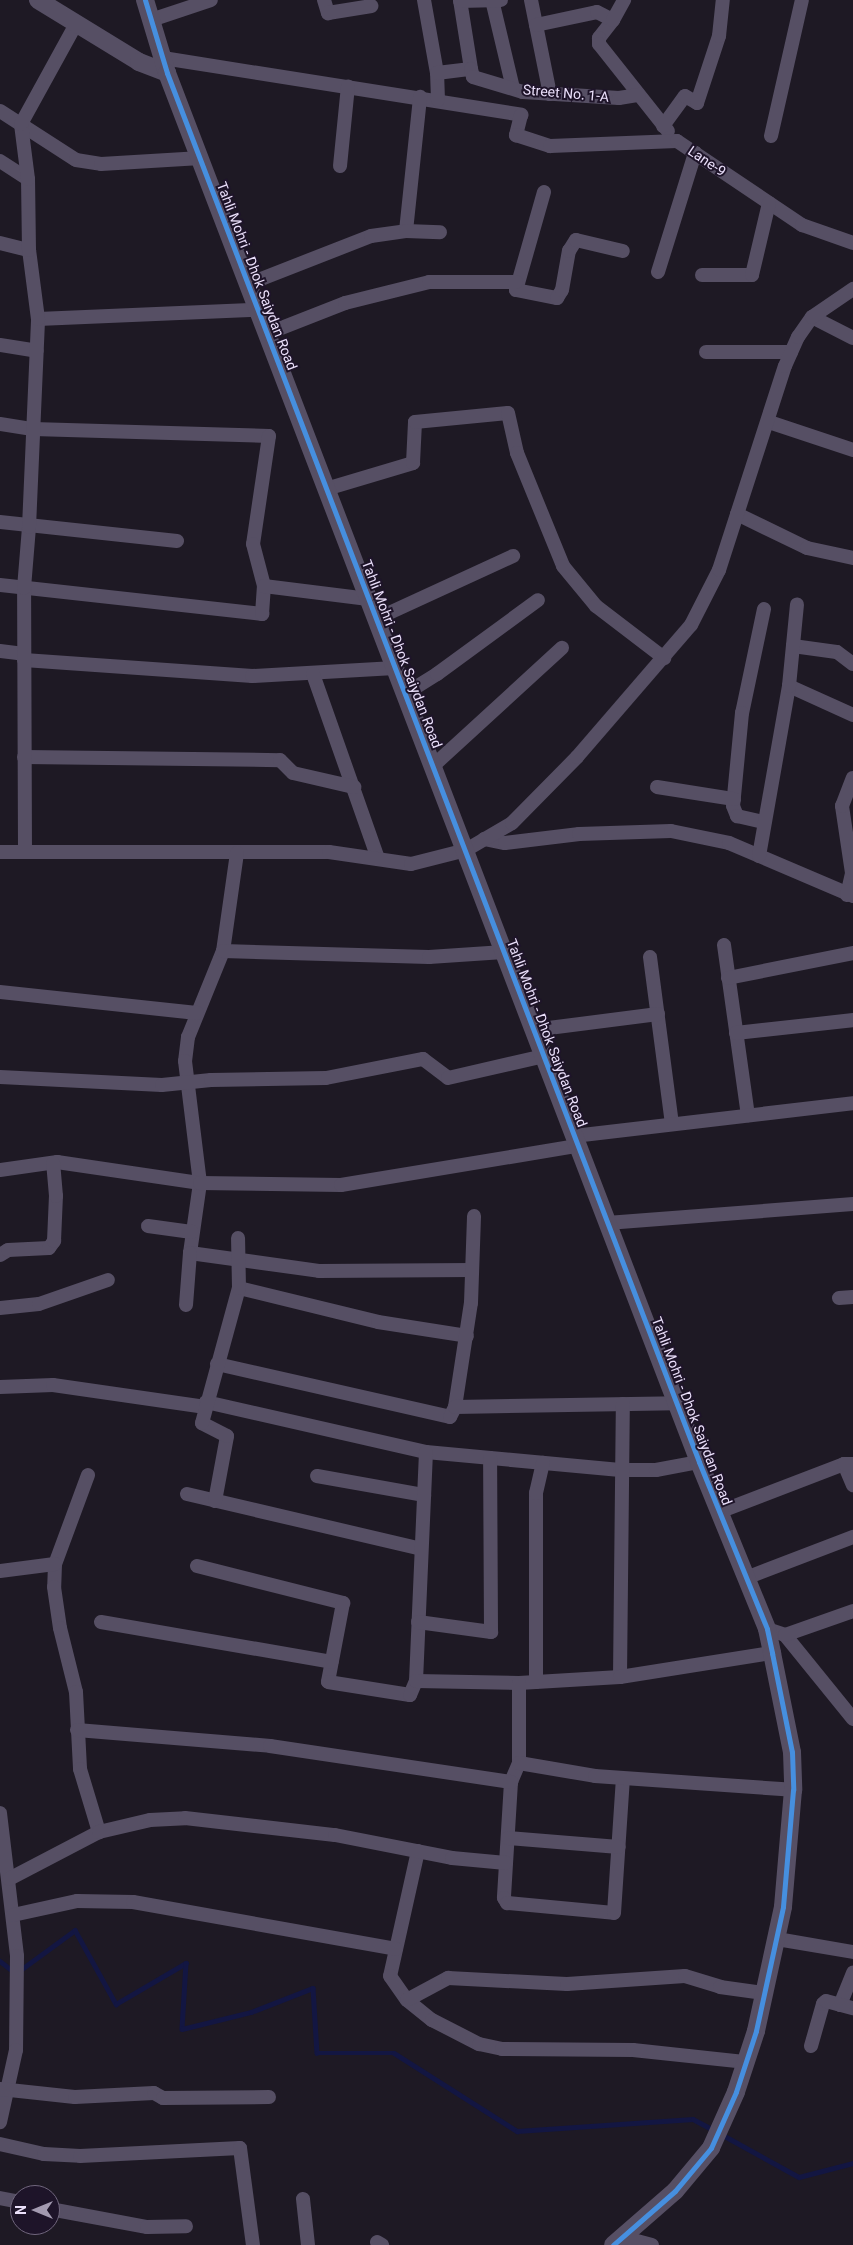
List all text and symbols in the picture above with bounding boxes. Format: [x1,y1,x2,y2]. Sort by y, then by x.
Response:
street label: Street No. 1-A [522,81,610,105]
street label: Lane-9 [685,142,729,180]
street label: Tahli Mohri - Dhok Saiydan Road [213,180,301,372]
street label: Tahli Mohri - Dhok Saiydan Road [358,558,446,750]
street label: Tahli Mohri - Dhok Saiydan Road [503,937,591,1129]
street label: Tahli Mohri - Dhok Saiydan Road [648,1315,736,1507]
north arrow [10,2185,60,2235]
text: N [13,2205,29,2215]

